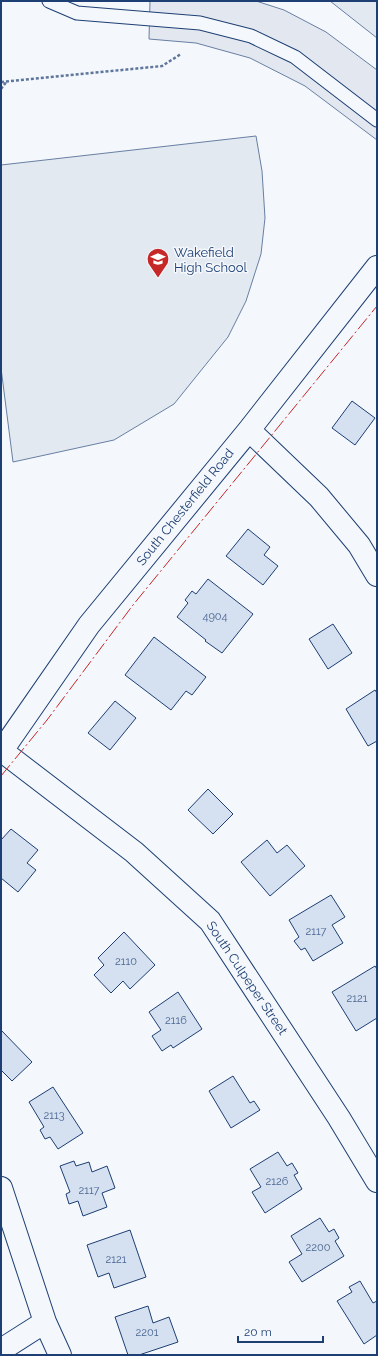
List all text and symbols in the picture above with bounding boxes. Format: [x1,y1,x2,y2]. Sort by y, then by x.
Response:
place label: Wakefield High School [174,245,247,275]
school or university icon: Wakefield High School [145,246,171,279]
street label: South Chesterfield Road [133,446,237,568]
house number: 4904 [202,610,228,623]
street label: South Culpeper Street [203,918,291,1038]
house number: 2117 [306,925,327,938]
house number: 2110 [115,955,137,968]
house number: 2121 [347,992,368,1005]
house number: 2116 [165,1014,187,1027]
house number: 2113 [43,1109,65,1122]
house number: 2126 [266,1175,289,1188]
house number: 2117 [79,1184,100,1197]
house number: 2200 [306,1241,331,1254]
house number: 2121 [106,1253,127,1266]
scale bar [238,1318,323,1344]
text: 20 m [244,1325,272,1339]
house number: 2201 [136,1326,159,1339]

